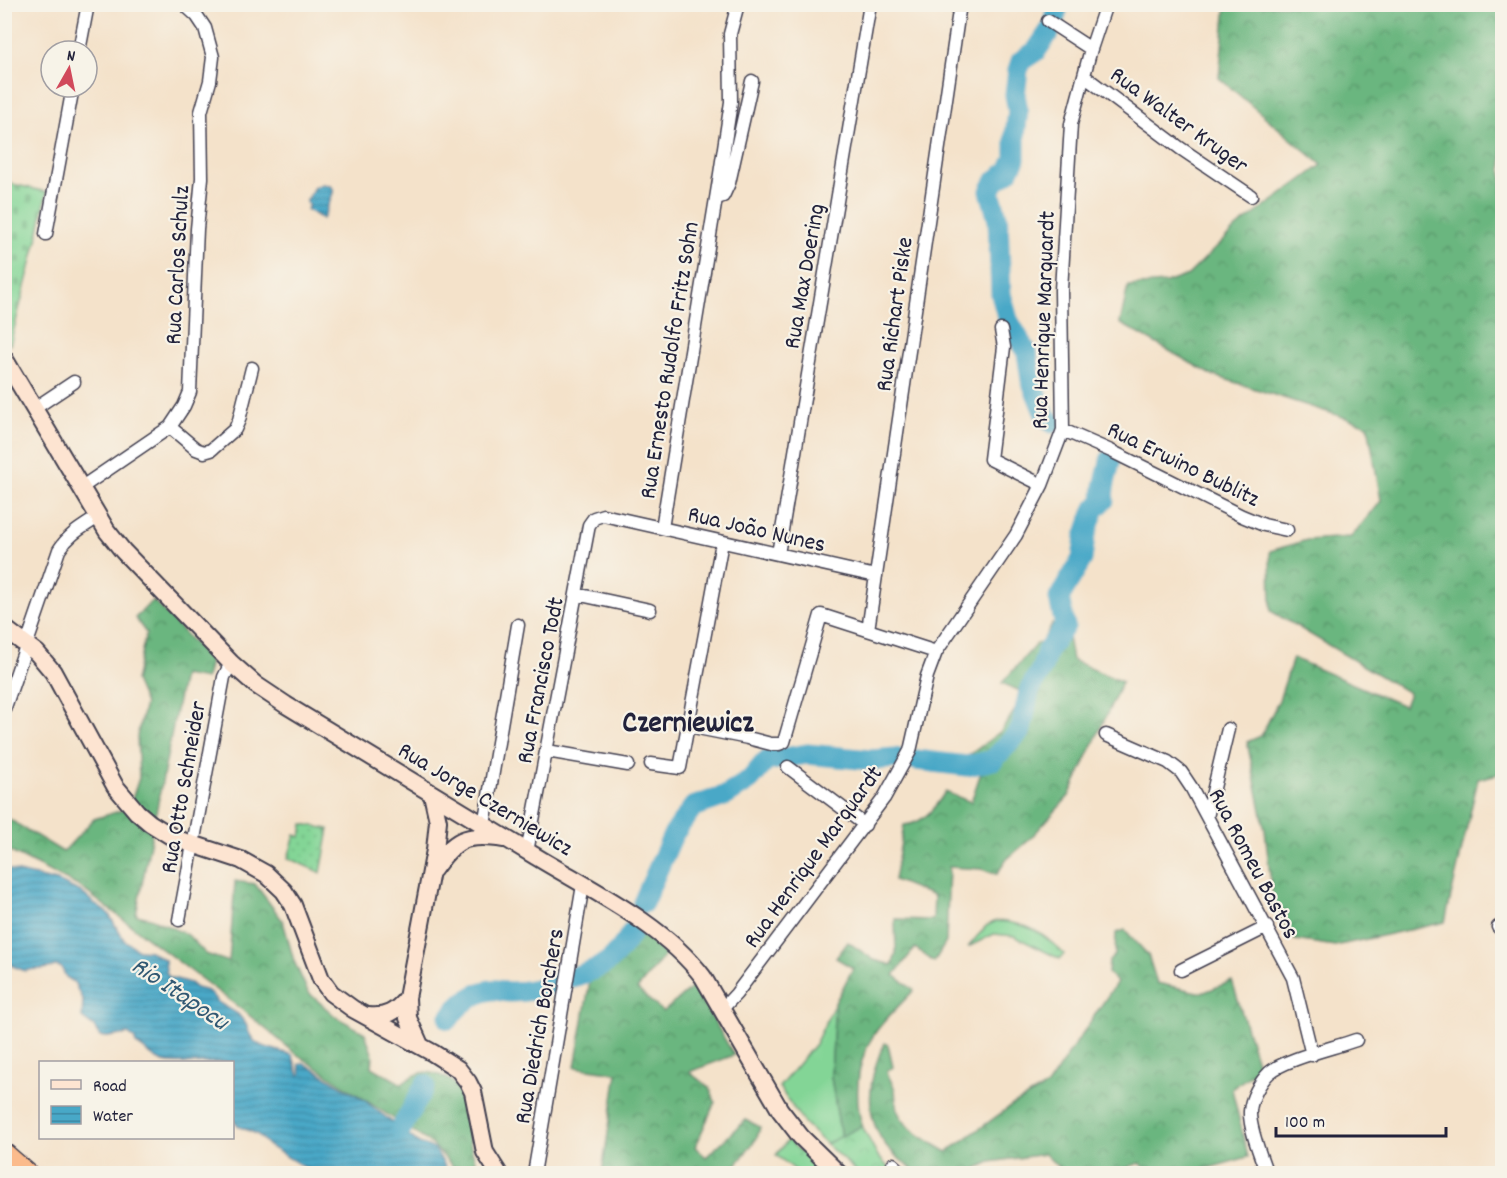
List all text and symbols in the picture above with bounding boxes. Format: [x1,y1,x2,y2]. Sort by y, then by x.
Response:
north arrow [39,39,99,99]
text: N [65,45,77,69]
street label: Rua Walter Kruger [1102,60,1255,183]
street label: Rua Carlos Schulz [158,185,200,346]
street label: Rua Max Doering [776,201,835,352]
street label: Rua Henrique Marquardt [1024,210,1066,430]
street label: Rua Ernesto Rudolfo Fritz Sohn [632,219,710,502]
street label: Rua Richart Piske [868,235,924,394]
street label: Rua Erwino Bublitz [1101,414,1265,517]
street label: Rua João Nunes [684,499,829,563]
street label: Rua Francisco Todt [509,594,575,767]
street label: Rua Otto Schneider [153,699,217,876]
district label: Czerniewicz [622,704,754,747]
street label: Rua Jorge Czerniewicz [391,735,578,866]
street label: Rua Henrique Marquardt [736,759,893,956]
street label: Rua Romeu Bastos [1198,783,1306,946]
street label: Rua Diedrich Borchers [507,926,575,1127]
water label: Rio Itapocu [123,949,236,1042]
legend [39,1061,234,1139]
text: Road [93,1075,127,1100]
scale bar [1276,1100,1446,1138]
text: Water [93,1105,133,1130]
text: 100 m [1285,1111,1325,1136]

